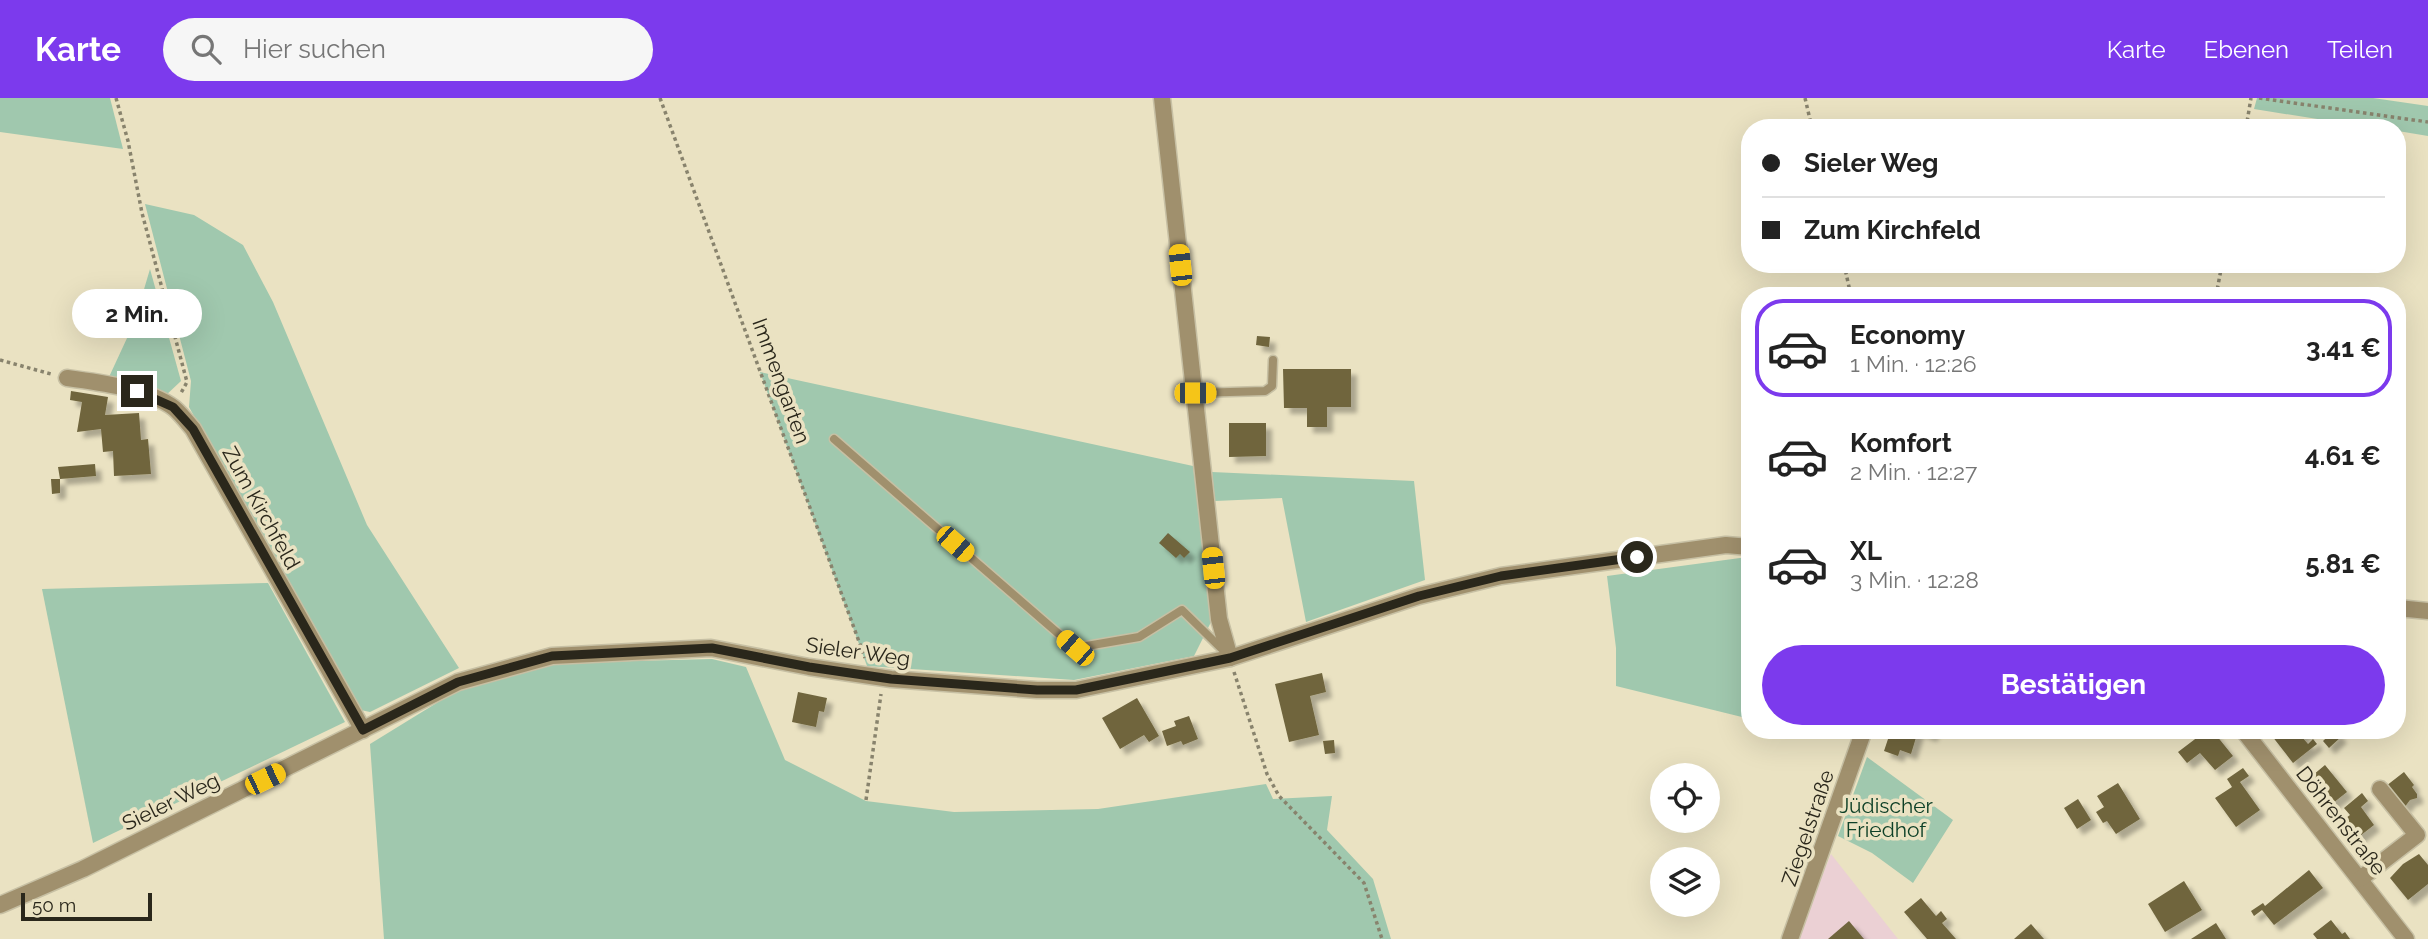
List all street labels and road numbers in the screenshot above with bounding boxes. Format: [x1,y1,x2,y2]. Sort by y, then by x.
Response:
street label: Immengarten [747,315,816,447]
street label: Zum Kirchfeld [217,442,305,574]
street label: Sieler Weg [804,632,912,671]
street label: Döhrenstraße [2291,761,2392,880]
street label: Sieler Weg [118,767,223,836]
street label: Ziegelstraße [1776,767,1839,889]

